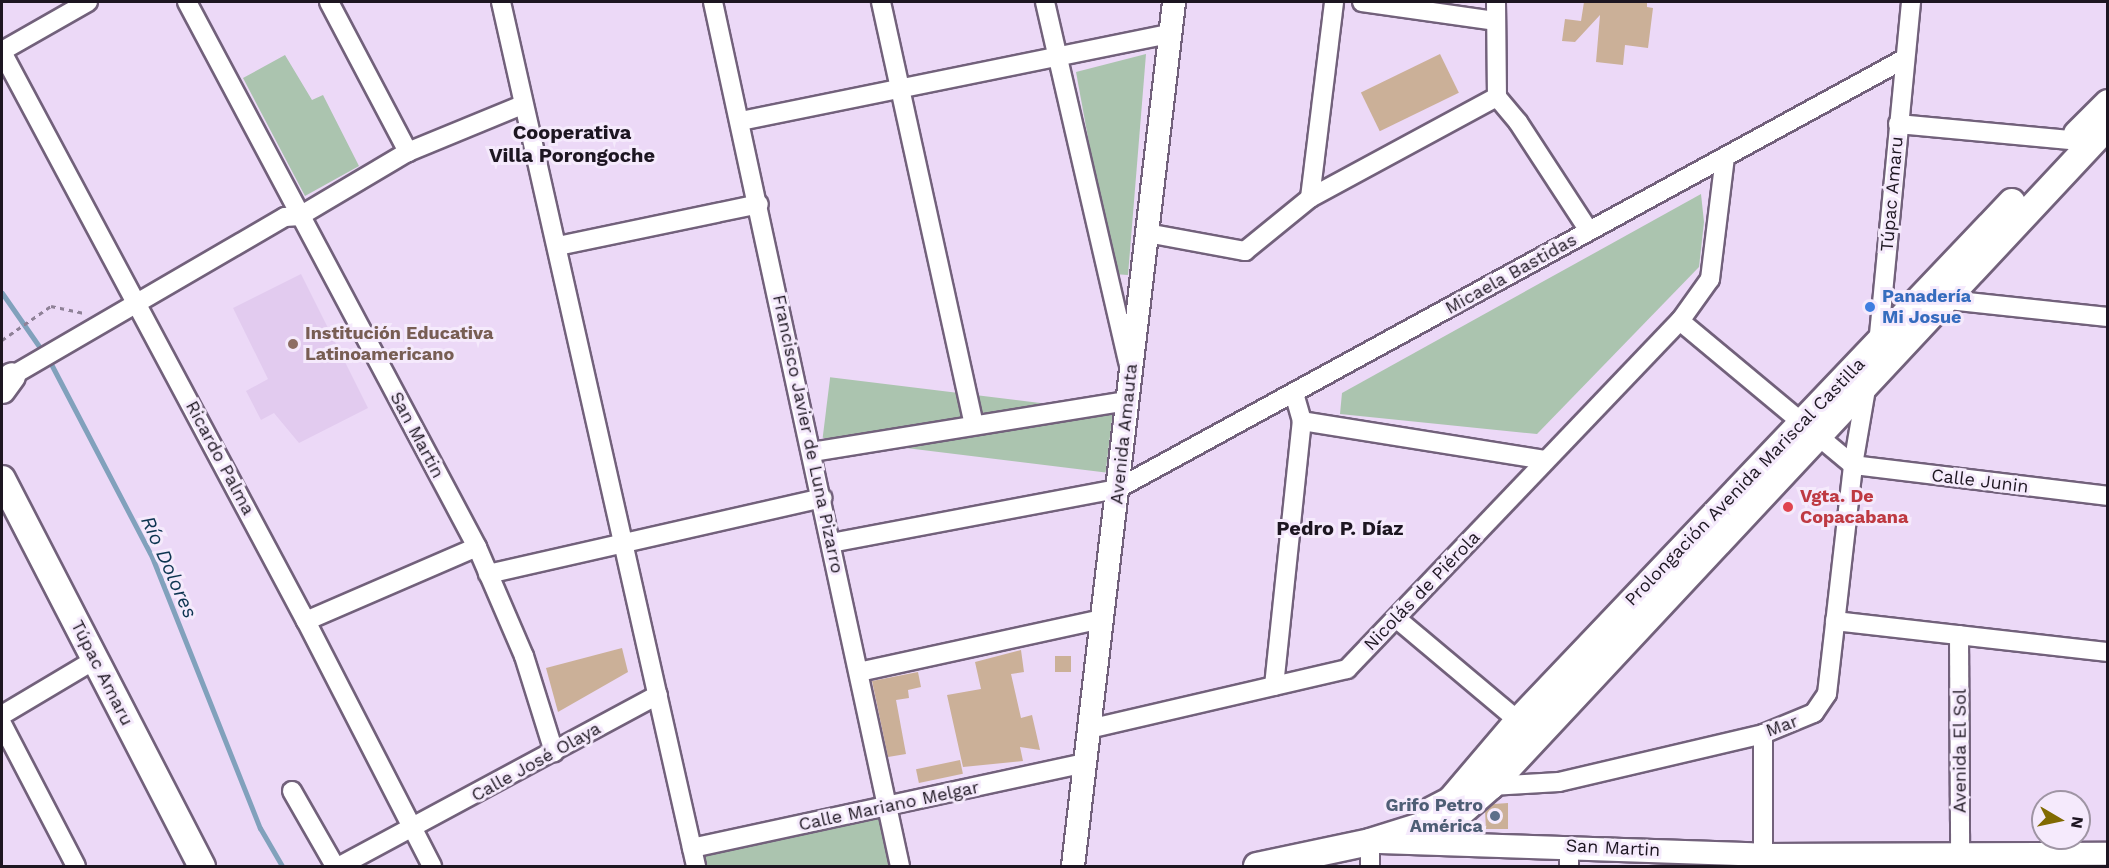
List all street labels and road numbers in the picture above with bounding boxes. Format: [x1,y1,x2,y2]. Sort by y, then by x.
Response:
street label: Túpac Amaru [1876,135,1908,253]
street label: Micaela Bastidas [1441,229,1581,319]
street label: Francisco Javier de Luna Pizarro [768,292,848,576]
street label: Prolongación Avenida Mariscal Castilla [1620,353,1870,611]
street label: Avenida Amauta [1106,362,1142,506]
street label: San Martin [385,388,449,482]
street label: Ricardo Palma [181,397,259,519]
street label: Calle Junin [1930,464,2030,498]
street label: Nicolás de Piérola [1359,527,1485,655]
street label: Túpac Amaru [66,616,138,730]
street label: Avenida El Sol [1949,688,1971,814]
street label: Mar [1763,710,1801,742]
street label: Calle José Olaya [467,717,605,807]
street label: Calle Mariano Melgar [797,776,981,836]
street label: San Martin [1565,835,1661,861]

